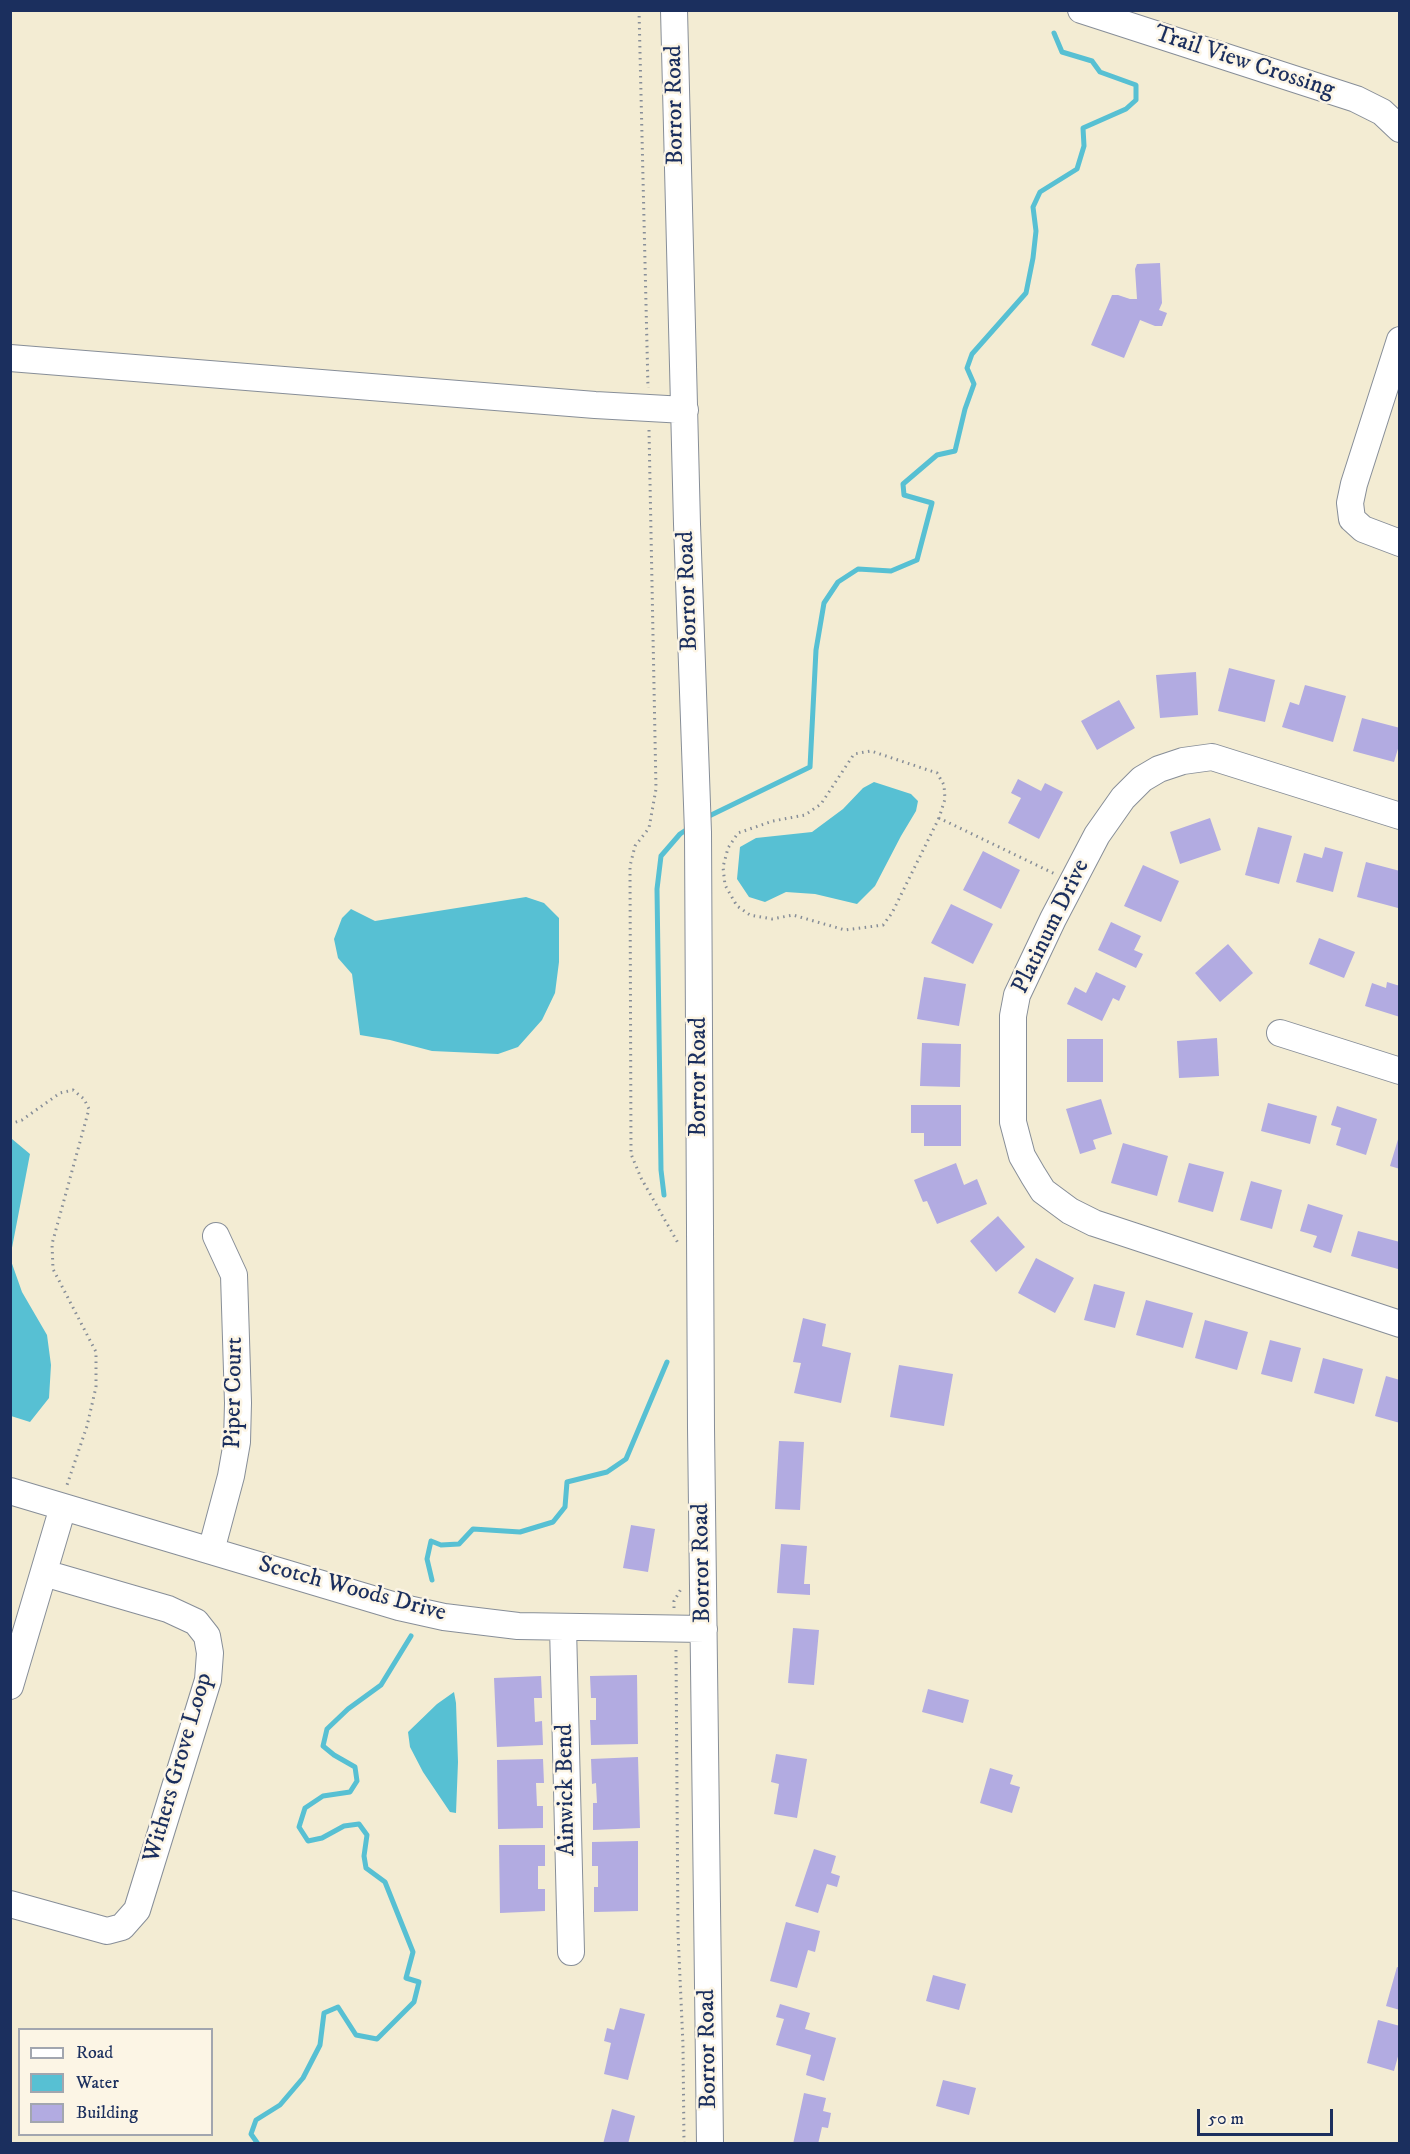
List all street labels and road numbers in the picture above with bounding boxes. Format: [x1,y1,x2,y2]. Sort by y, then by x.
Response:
street label: Trail View Crossing [1150,20,1338,106]
street label: Borror Road [661,45,691,165]
street label: Borror Road [673,531,705,651]
street label: Platinum Drive [1007,855,1097,999]
street label: Borror Road [686,1017,714,1137]
street label: Piper Court [220,1337,250,1449]
street label: Borror Road [688,1503,718,1623]
street label: Scotch Woods Drive [255,1551,449,1629]
street label: Withers Grove Loop [138,1670,220,1866]
street label: Ainwick Bend [551,1724,583,1856]
street label: Borror Road [694,1989,724,2109]

